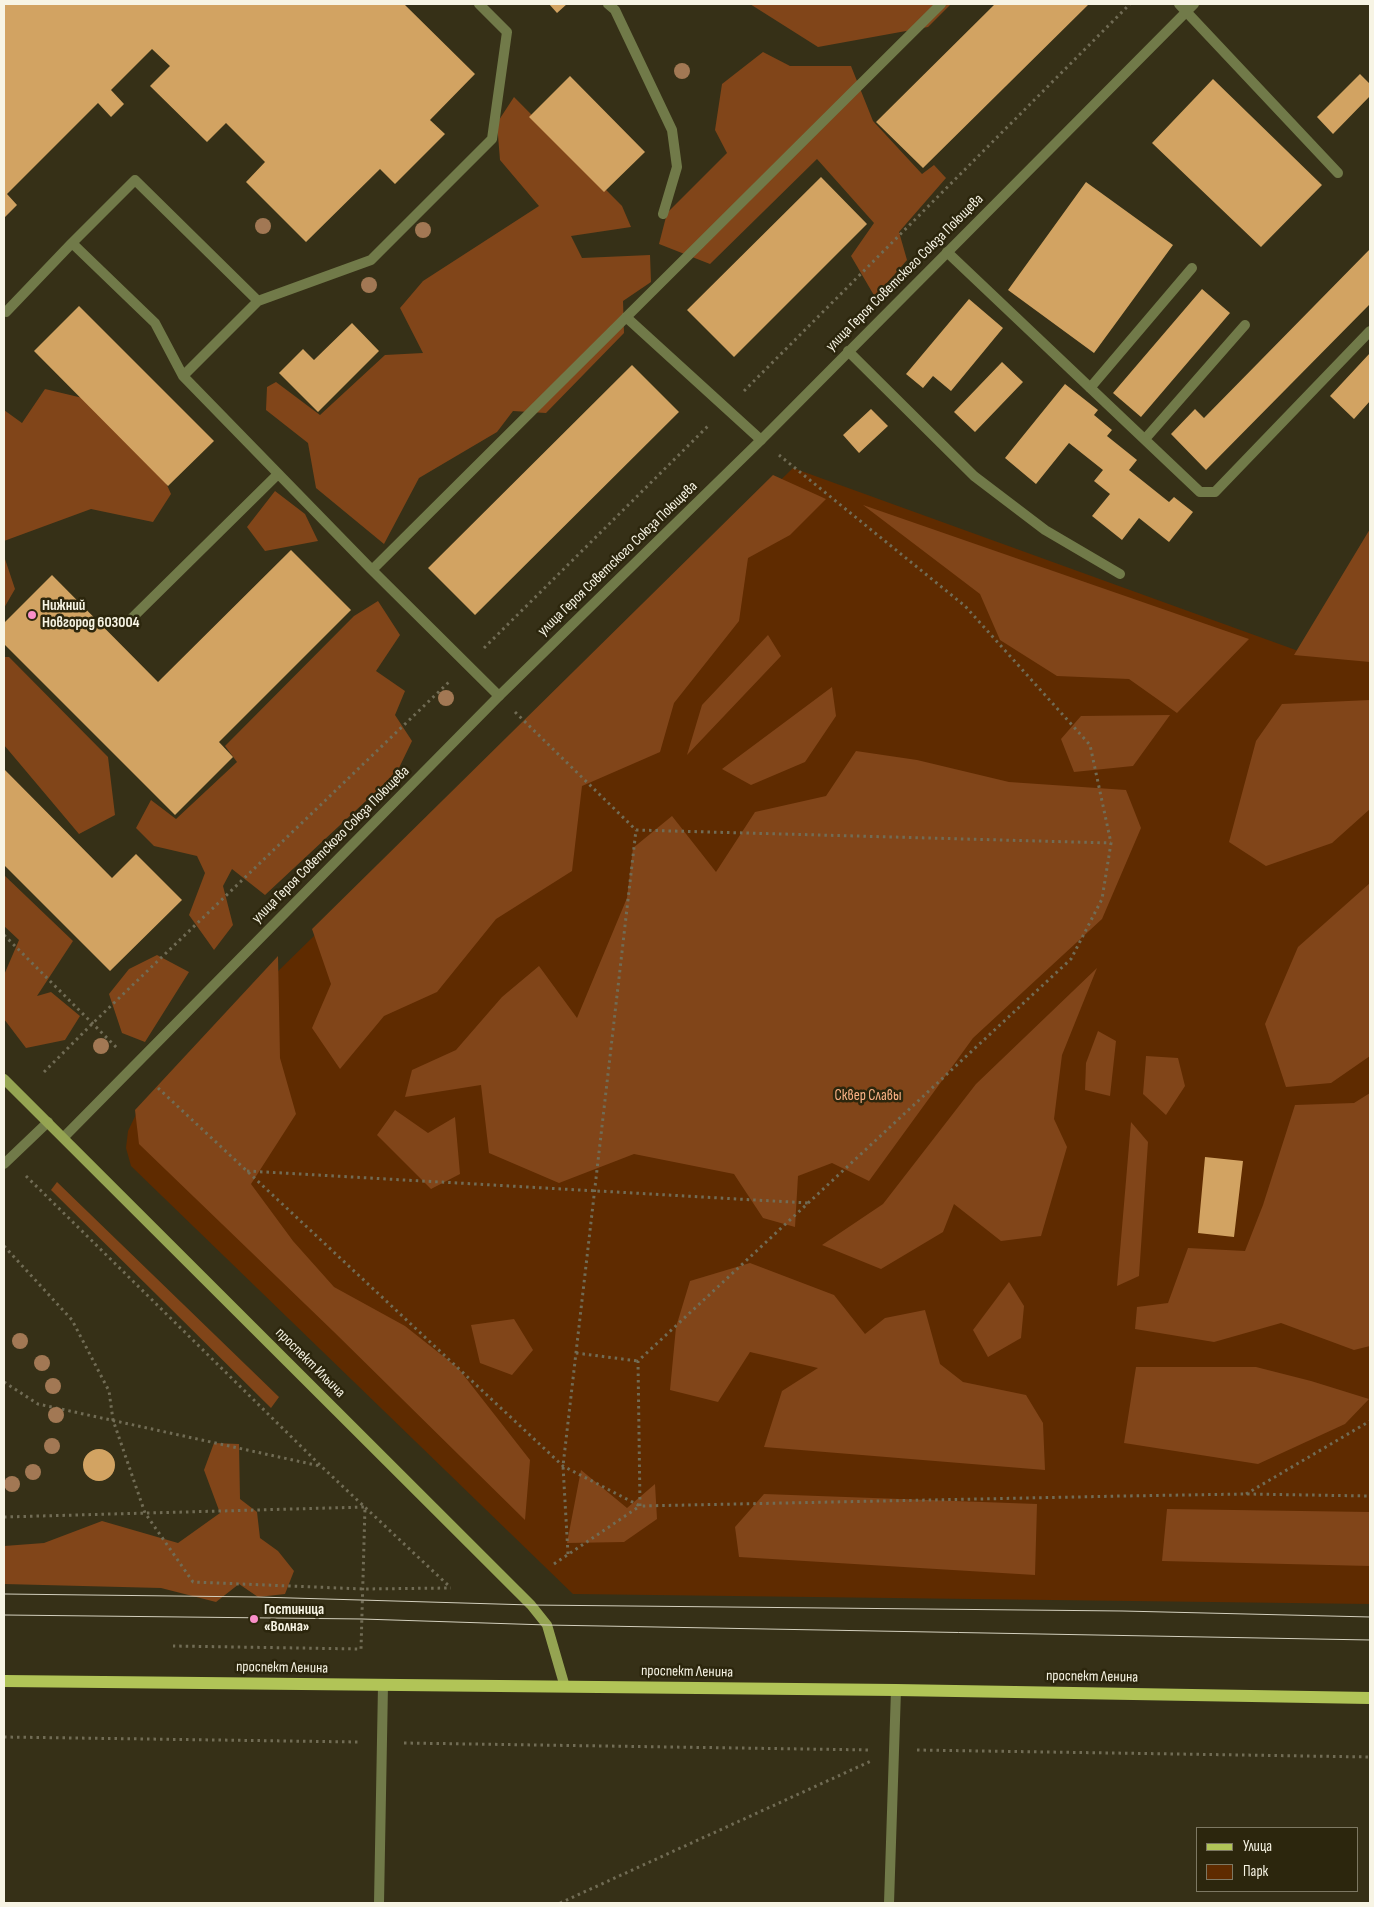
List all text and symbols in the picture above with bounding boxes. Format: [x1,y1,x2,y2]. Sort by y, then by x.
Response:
street label: улица Героя Советского Союза Поющева [823,191,987,355]
street label: улица Героя Советского Союза Поющева [534,478,702,640]
place label: Нижний Новгород 603004 [42,597,140,632]
marker: Нижний Новгород 603004 [26,609,38,621]
street label: улица Героя Советского Союза Поющева [249,763,413,927]
park label: Сквер Славы [834,1087,902,1105]
street label: проспект Ильича [271,1324,349,1402]
place label: Гостиница «Волна» [264,1601,324,1636]
marker: Гостиница «Волна» [248,1613,260,1625]
street label: проспект Ленина [236,1658,328,1678]
street label: проспект Ленина [641,1662,733,1682]
street label: проспект Ленина [1046,1667,1138,1687]
legend [1196,1827,1359,1892]
text: Улица [1243,1837,1272,1856]
text: Парк [1243,1862,1268,1881]

